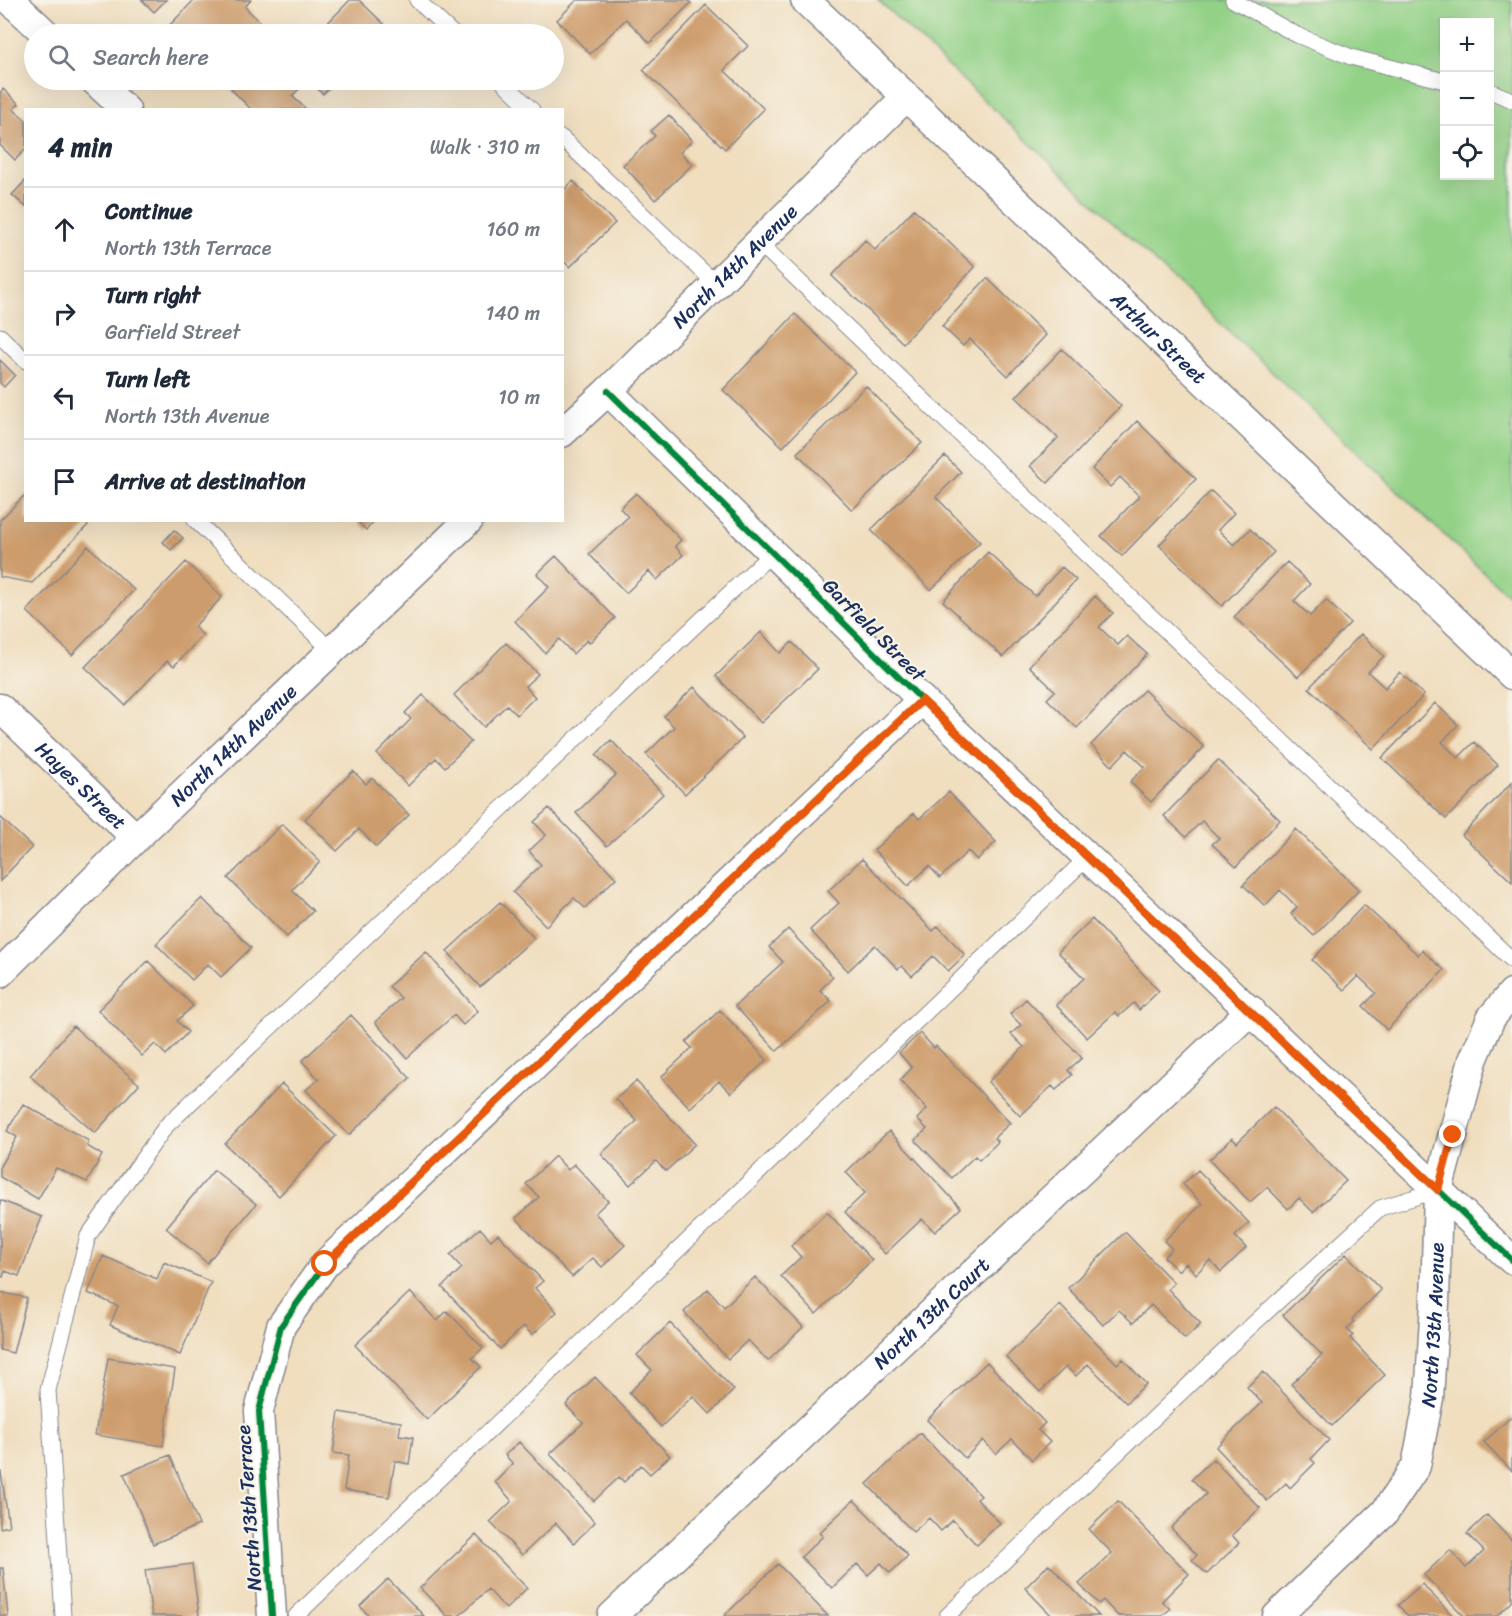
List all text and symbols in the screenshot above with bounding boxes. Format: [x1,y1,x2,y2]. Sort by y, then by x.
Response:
map controls [1440,18,1494,180]
button: + [1440,18,1494,72]
search box [24,24,564,90]
text: Search here [93,38,209,77]
icon: search [45,41,78,74]
button: − [1440,72,1494,126]
text: 4 min [48,124,112,170]
button: locate [1440,126,1494,180]
text: Walk · 310 m [430,130,540,165]
text: Continue [105,192,193,231]
street label: North 14th Avenue [663,195,806,337]
text: 160 m [487,212,540,247]
icon: ahead [48,213,81,246]
text: North 13th Terrace [105,231,271,266]
text: Turn right [105,276,200,315]
street label: Arthur Street [1101,282,1215,393]
text: 140 m [486,296,540,331]
icon: right [48,297,81,330]
text: Garfield Street [105,315,240,350]
text: Turn left [105,360,190,399]
text: 10 m [498,380,540,415]
icon: left [48,381,81,414]
text: North 13th Avenue [105,399,269,434]
text: Arrive at destination [105,462,306,501]
icon: arrive [48,465,81,498]
street label: Garfield Street [814,570,935,691]
street label: North 14th Avenue [161,675,306,815]
street label: Hayes Street [27,732,135,839]
route end [1439,1121,1465,1147]
street label: North 13th Avenue [1410,1242,1454,1410]
street label: North 13th Court [864,1248,998,1378]
route start [311,1250,337,1276]
street label: North 13th Terrace [226,1423,272,1592]

